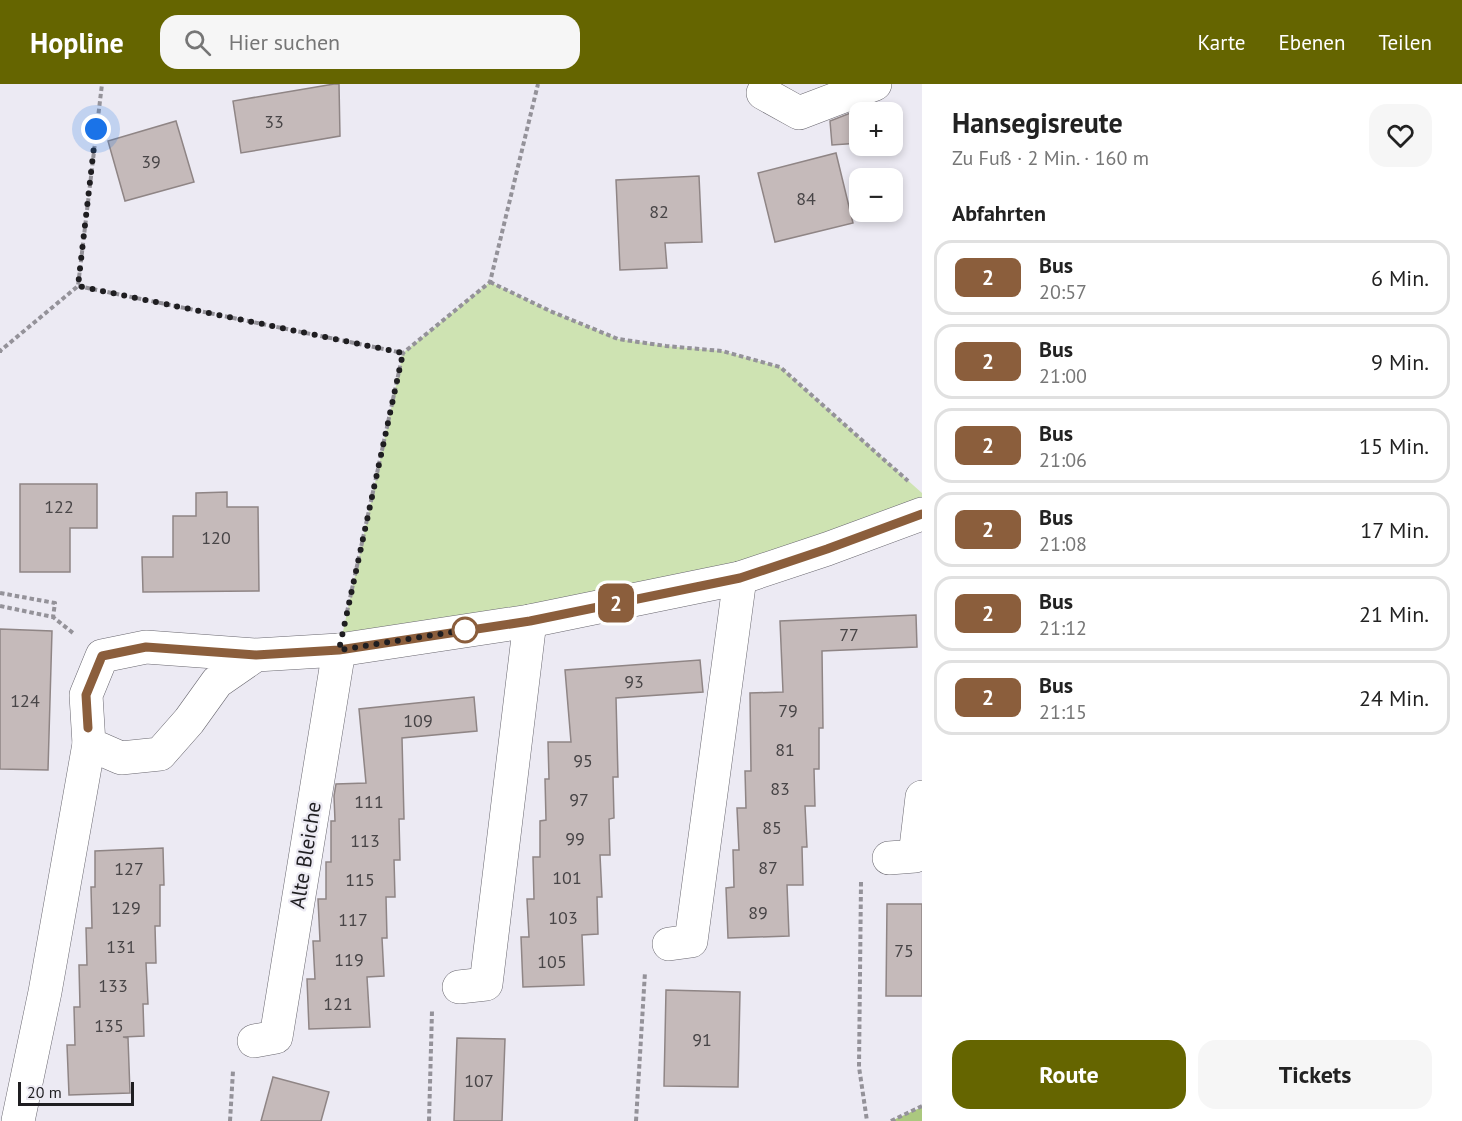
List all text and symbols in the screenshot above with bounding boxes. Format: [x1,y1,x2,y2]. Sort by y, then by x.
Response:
search box [160,15,580,69]
text: Hopline [30,24,124,61]
icon: search [181,26,214,59]
text: Hier suchen [229,28,340,56]
text: Karte [1198,29,1246,56]
text: Ebenen [1279,29,1345,56]
text: Teilen [1378,29,1432,56]
map controls [849,102,903,222]
button: + [849,102,903,156]
text: Hansegisreute [952,104,1123,141]
button: heart [1369,104,1432,167]
house number: 33 [264,110,284,133]
your location [81,114,111,144]
text: Zu Fuß · 2 Min. · 160 m [952,145,1149,171]
house number: 39 [141,150,161,173]
button: − [849,168,903,222]
house number: 84 [796,187,816,210]
text: Abfahrten [952,199,1046,227]
house number: 82 [649,200,669,223]
text: Bus [1039,251,1073,279]
text: 2 [982,264,994,291]
text: 6 Min. [1371,264,1429,292]
text: 20:57 [1039,279,1087,305]
text: Bus [1039,335,1073,363]
text: 2 [982,348,994,375]
text: 9 Min. [1371,348,1429,376]
text: 21:00 [1039,363,1087,389]
text: Bus [1039,419,1073,447]
text: 2 [982,432,994,459]
text: 15 Min. [1359,432,1429,460]
text: 21:06 [1039,447,1087,473]
house number: 122 [44,495,74,518]
text: Bus [1039,503,1073,531]
text: 2 [982,516,994,543]
text: 17 Min. [1360,516,1429,544]
house number: 120 [201,526,231,549]
text: 21:08 [1039,531,1087,557]
line badge: 2 [596,584,636,622]
text: Bus [1039,587,1073,615]
text: 2 [610,590,622,617]
text: 2 [982,600,994,627]
text: 21 Min. [1359,600,1429,628]
text: 21:12 [1039,615,1087,641]
unlabelled marker [452,617,478,643]
house number: 77 [839,623,859,646]
house number: 93 [624,670,644,693]
text: Bus [1039,671,1073,699]
text: 2 [982,684,994,711]
text: 24 Min. [1359,684,1429,712]
house number: 124 [10,689,40,712]
house number: 79 [778,699,798,722]
text: 21:15 [1039,699,1087,725]
house number: 109 [403,709,433,732]
house number: 81 [775,738,795,761]
house number: 95 [573,749,593,772]
house number: 83 [770,777,790,800]
house number: 97 [569,788,589,811]
house number: 111 [354,790,384,813]
street label: Alte Bleiche [283,800,327,910]
house number: 85 [762,816,782,839]
house number: 99 [565,827,585,850]
house number: 113 [350,829,380,852]
house number: 87 [758,856,778,879]
house number: 127 [114,857,144,880]
house number: 101 [552,866,582,889]
house number: 115 [345,868,375,891]
house number: 129 [111,896,141,919]
house number: 89 [748,901,768,924]
house number: 103 [548,906,578,929]
house number: 117 [338,908,368,931]
house number: 131 [106,935,136,958]
house number: 75 [894,939,914,962]
house number: 119 [334,948,364,971]
house number: 105 [537,950,567,973]
house number: 133 [98,974,128,997]
house number: 121 [323,992,353,1015]
house number: 135 [94,1014,124,1037]
house number: 91 [692,1028,712,1051]
button: Route [952,1040,1186,1109]
button: Tickets [1198,1040,1432,1109]
house number: 107 [464,1069,494,1092]
scale bar [18,1079,134,1106]
text: 20 m [27,1082,62,1102]

